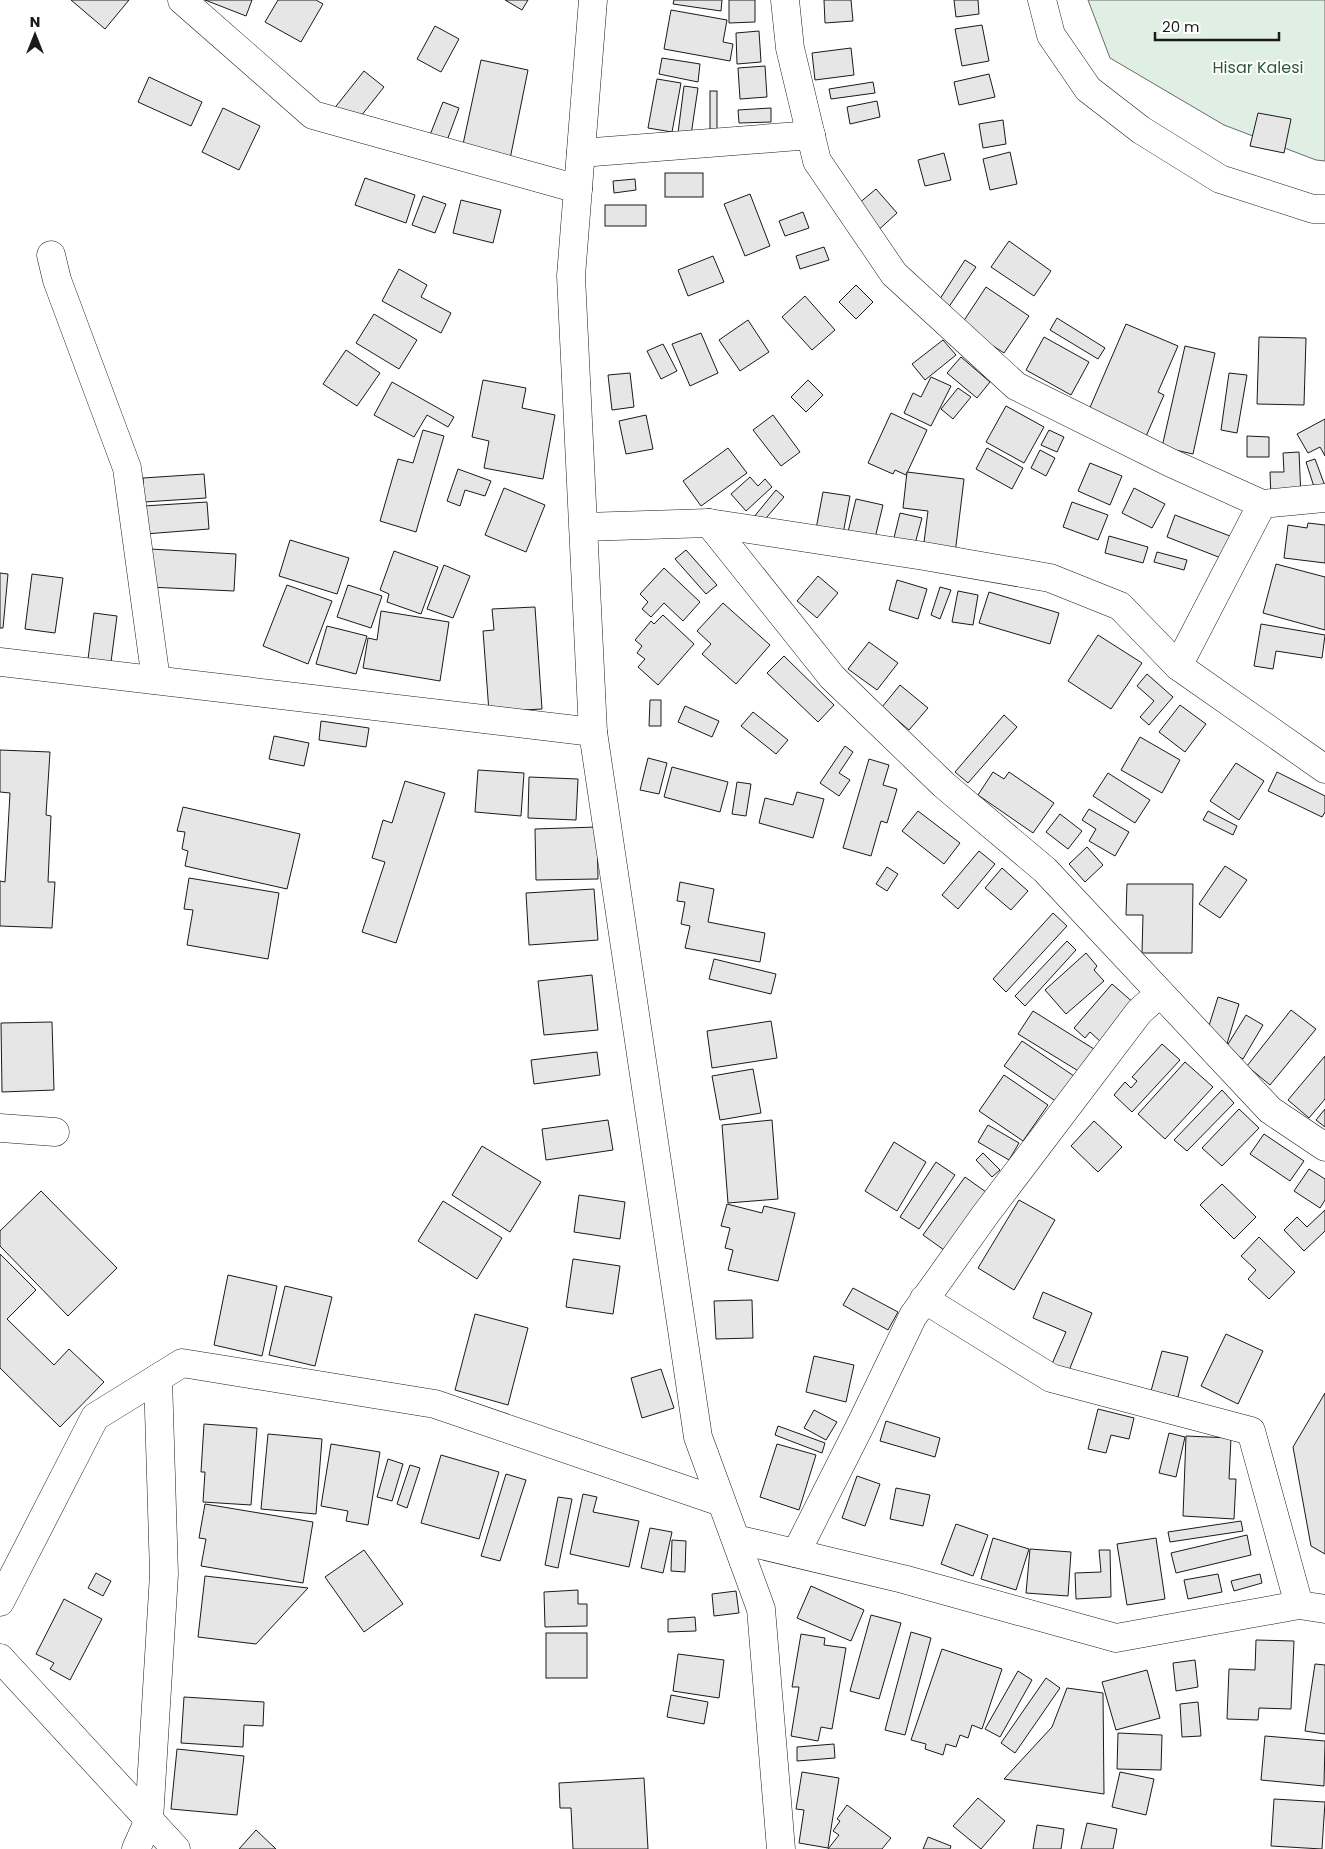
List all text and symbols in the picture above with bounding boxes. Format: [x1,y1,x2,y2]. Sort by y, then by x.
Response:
north arrow [10,10,60,60]
scale bar [1155,10,1279,42]
text: N [30,12,40,32]
text: 20 m [1162,16,1200,37]
park label: Hisar Kalesi [1213,56,1303,79]

